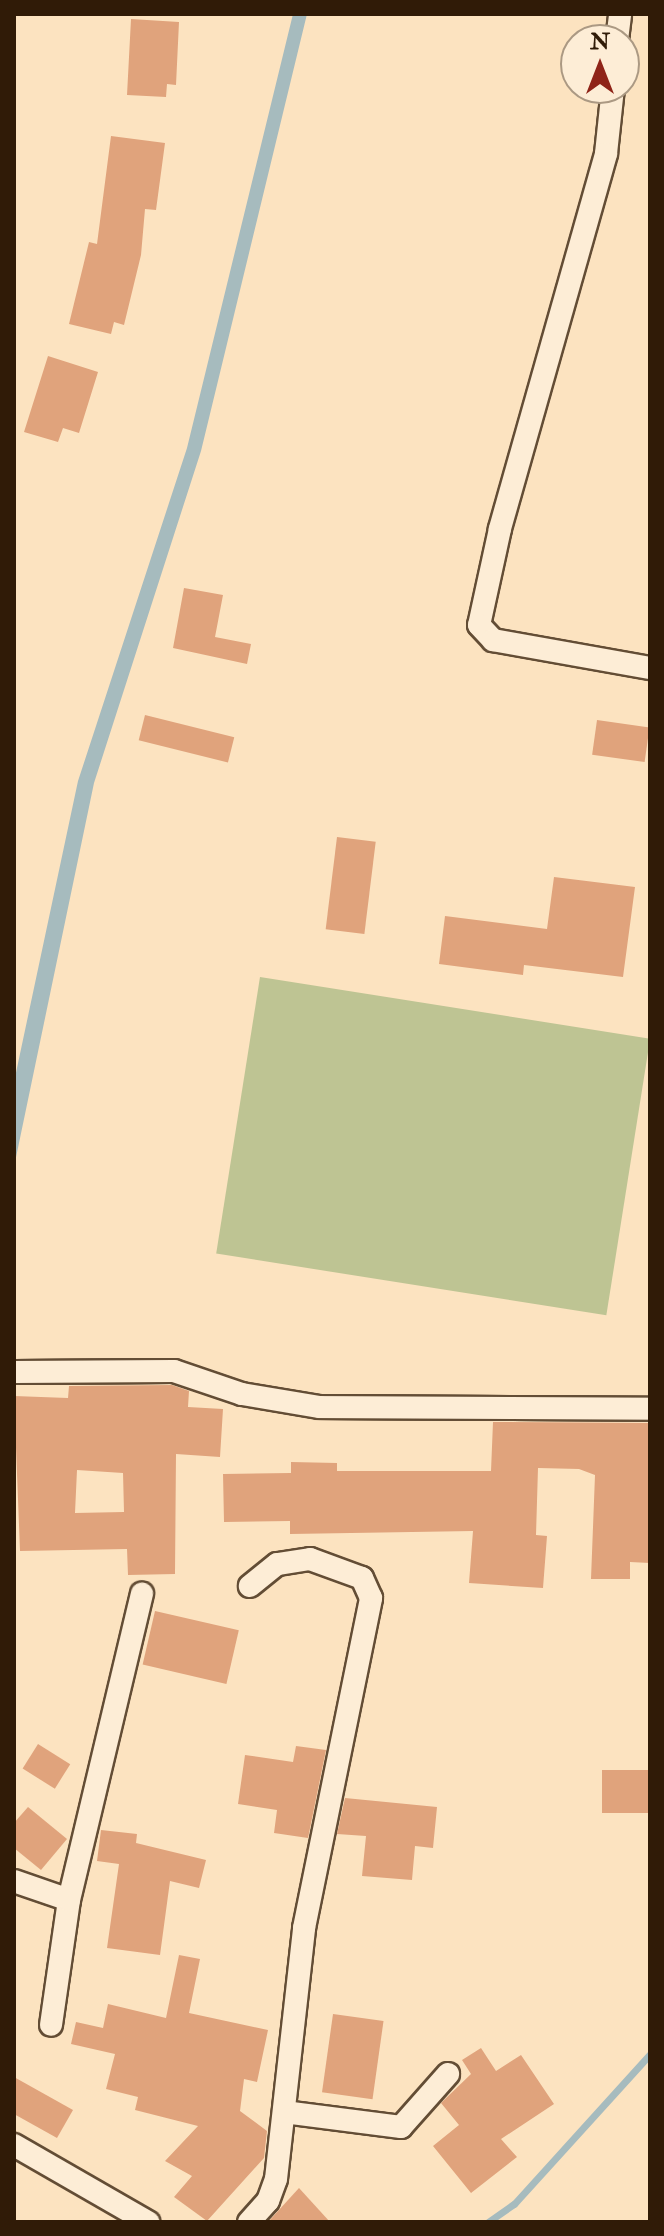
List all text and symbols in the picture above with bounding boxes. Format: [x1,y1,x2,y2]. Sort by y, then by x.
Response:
north arrow [560,24,640,104]
text: N [590,28,610,56]

